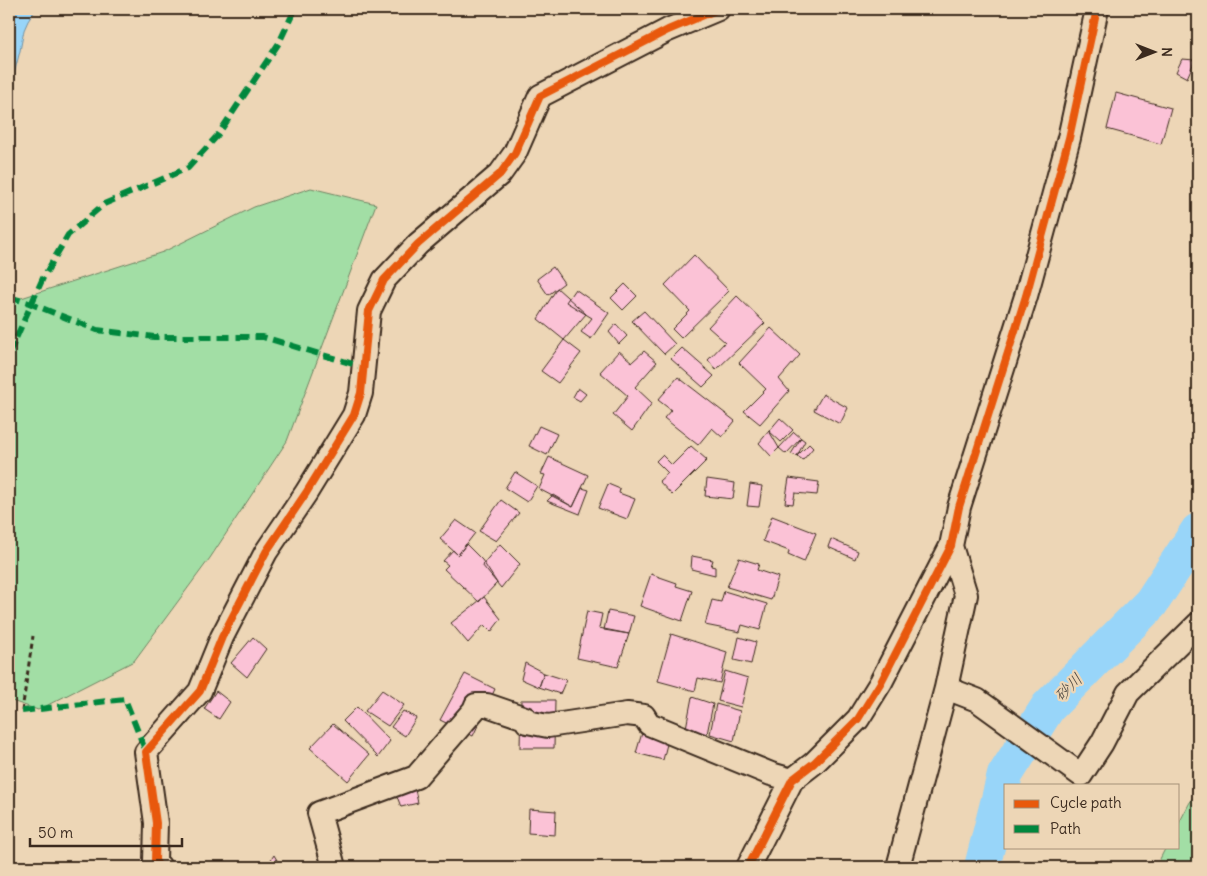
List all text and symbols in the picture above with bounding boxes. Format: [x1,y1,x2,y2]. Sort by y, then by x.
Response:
north arrow [1130,28,1180,78]
text: N [1158,47,1176,57]
water label: 砂川 [1050,669,1086,705]
legend [1004,784,1180,848]
text: Cycle path [1050,793,1122,812]
scale bar [30,816,182,848]
text: Path [1050,819,1081,838]
text: 50 m [38,823,73,842]

